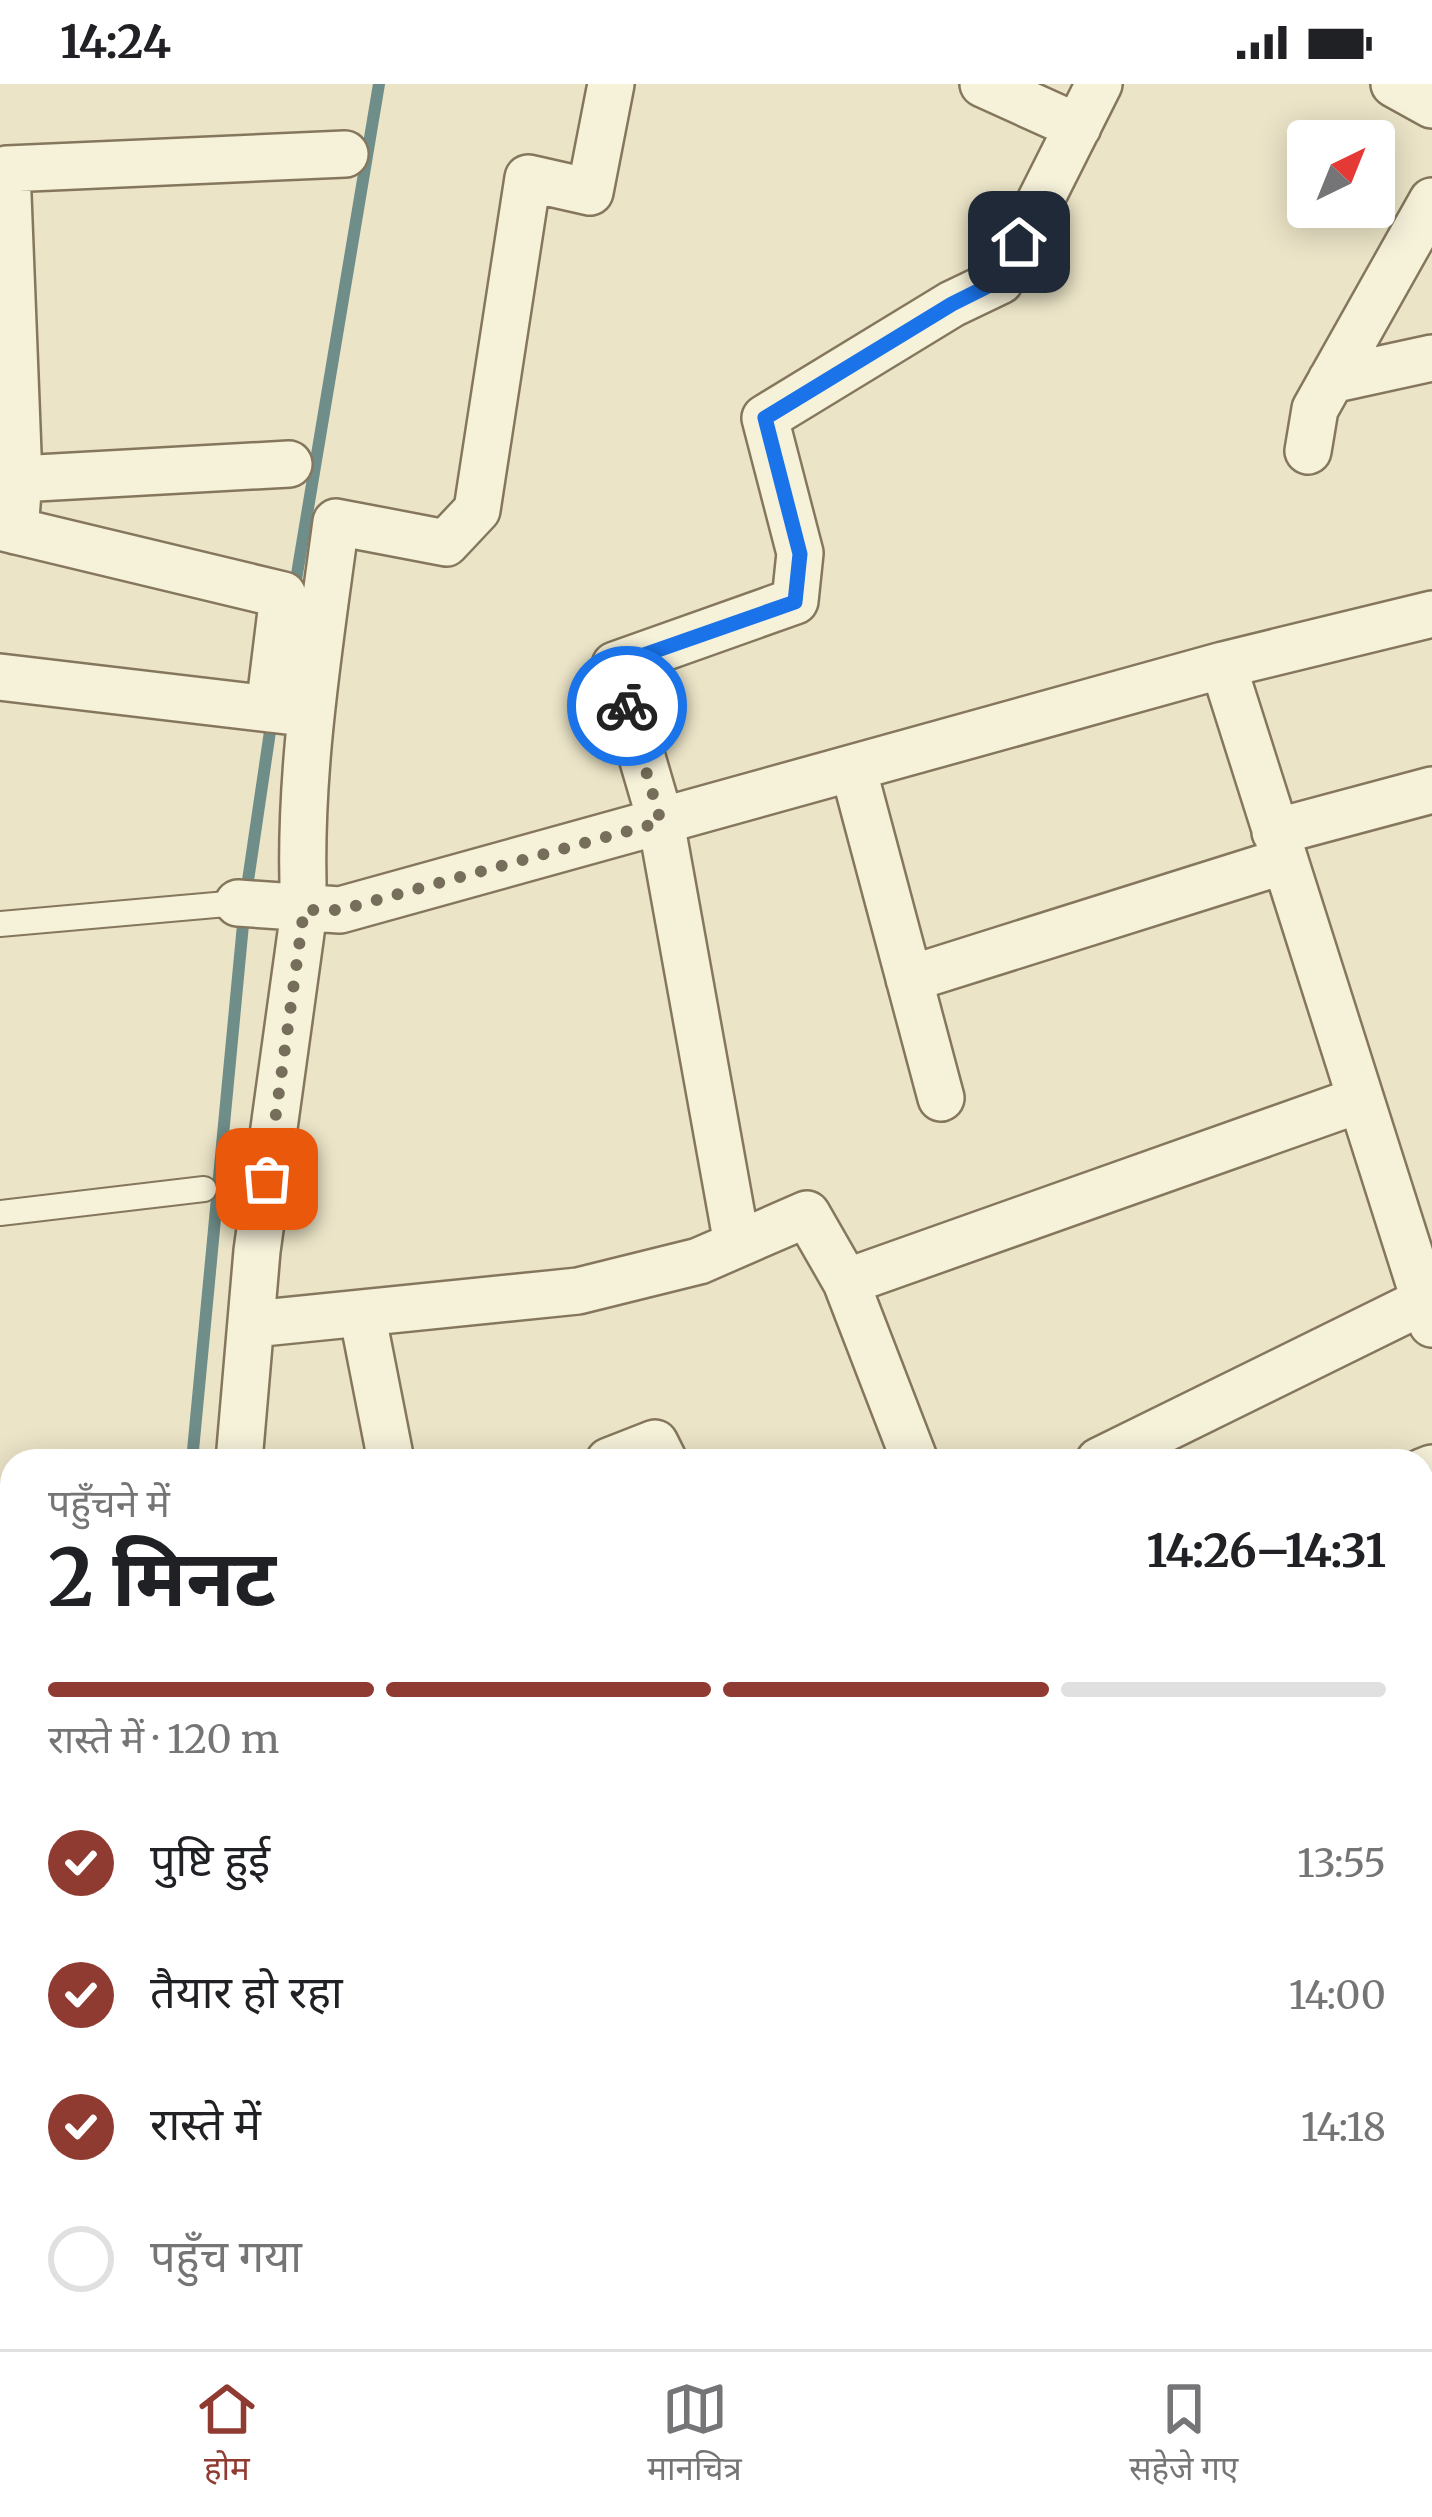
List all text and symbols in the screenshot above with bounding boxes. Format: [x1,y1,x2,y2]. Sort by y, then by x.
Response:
text: 14:24 [60,14,171,70]
north arrow [1287,120,1395,228]
map controls [1287,120,1395,228]
pin [968,191,1070,293]
icon: home [986,209,1052,275]
courier [567,646,687,766]
icon: bike [594,673,660,739]
pin [216,1128,318,1230]
icon: bag [234,1146,300,1212]
text: पहुँचने में [48,1479,170,1528]
text: 14:26–14:31 [1146,1523,1386,1579]
text: 2 मिनट [48,1529,276,1627]
text: रास्ते में · 120 m [48,1715,280,1764]
icon: check [48,1830,114,1896]
text: पुष्टि हुई [150,1832,270,1888]
text: 13:55 [1297,1839,1386,1888]
icon: check [48,1962,114,2028]
text: तैयार हो रहा [150,1964,343,2020]
text: 14:00 [1289,1971,1386,2020]
icon: check [48,2094,114,2160]
text: रास्ते में [150,2096,261,2152]
text: 14:18 [1301,2103,1386,2152]
text: पहुँच गया [150,2228,302,2284]
tab: होम [194,2376,260,2493]
tab: मानचित्र [647,2376,742,2493]
tab: सहेजे गए [1129,2376,1238,2493]

